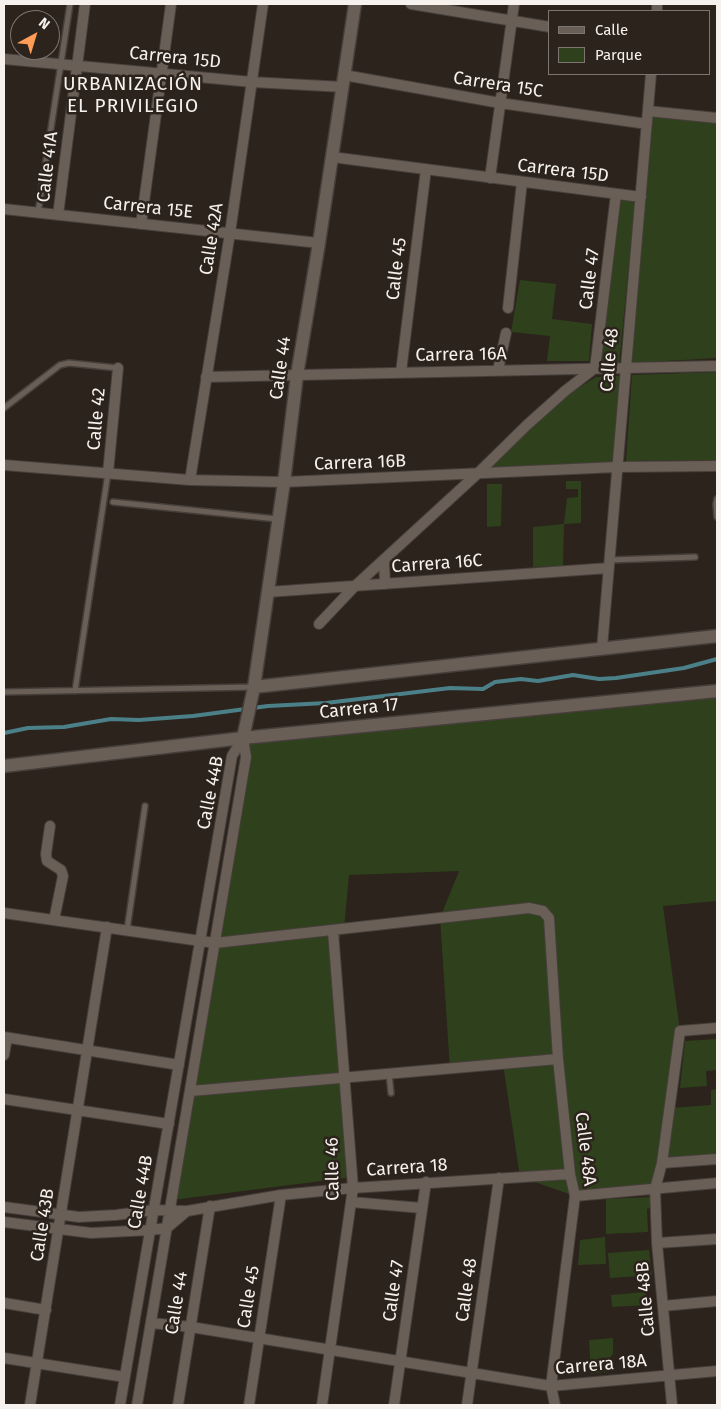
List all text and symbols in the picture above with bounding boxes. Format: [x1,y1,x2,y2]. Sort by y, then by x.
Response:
north arrow [10,10,60,60]
legend [548,10,711,75]
text: N [35,14,53,33]
text: Calle [595,21,628,39]
street label: Carrera 15D [128,42,222,74]
text: Parque [595,46,642,64]
street label: Carrera 15C [452,67,544,103]
district label: URBANIZACIÓN EL PRIVILEGIO [62,74,204,118]
street label: Calle 41A [33,130,63,204]
street label: Carrera 15D [516,155,610,187]
street label: Carrera 15E [102,193,194,223]
street label: Calle 42A [196,201,228,277]
street label: Calle 45 [382,236,412,302]
street label: Calle 47 [576,247,604,311]
street label: Calle 48 [596,327,624,393]
street label: Calle 44 [266,335,296,401]
street label: Carrera 16A [415,343,507,367]
street label: Calle 42 [84,387,110,451]
street label: Carrera 16B [314,451,406,475]
street label: Carrera 16C [391,550,483,578]
street label: Carrera 17 [318,694,400,724]
street label: Calle 44B [193,754,229,832]
street label: Calle 48A [570,1111,600,1187]
street label: Calle 46 [322,1137,344,1201]
street label: Calle 44B [124,1153,158,1231]
street label: Carrera 18 [366,1154,448,1182]
street label: Calle 43B [27,1187,59,1263]
street label: Calle 48 [452,1257,482,1323]
street label: Calle 47 [379,1259,409,1323]
street label: Calle 48B [632,1261,660,1337]
street label: Calle 45 [233,1264,265,1330]
street label: Calle 44 [161,1270,193,1336]
street label: Carrera 18A [554,1350,648,1380]

